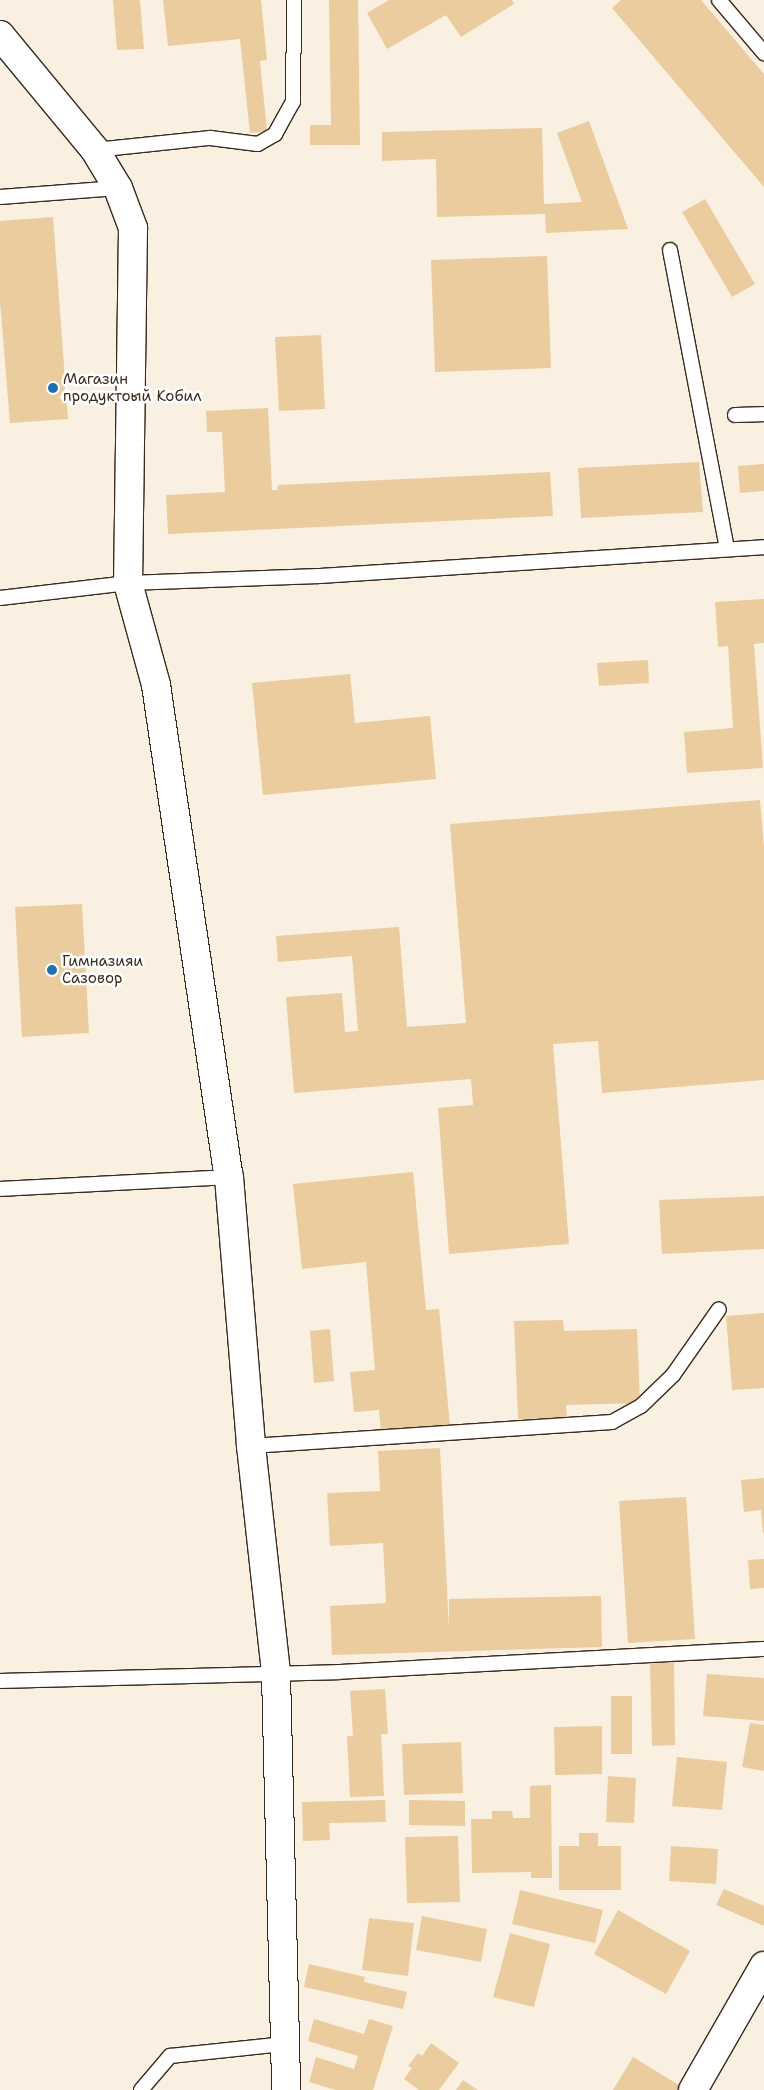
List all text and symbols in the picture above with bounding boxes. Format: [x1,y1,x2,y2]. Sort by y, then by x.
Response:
place label: Магазин продуктоый Кобил [63,370,202,405]
marker: Магазин продуктоый Кобил [47,382,59,394]
place label: Гимназияи Сазовор [62,952,143,987]
marker: Гимназияи Сазовор [46,964,58,976]

